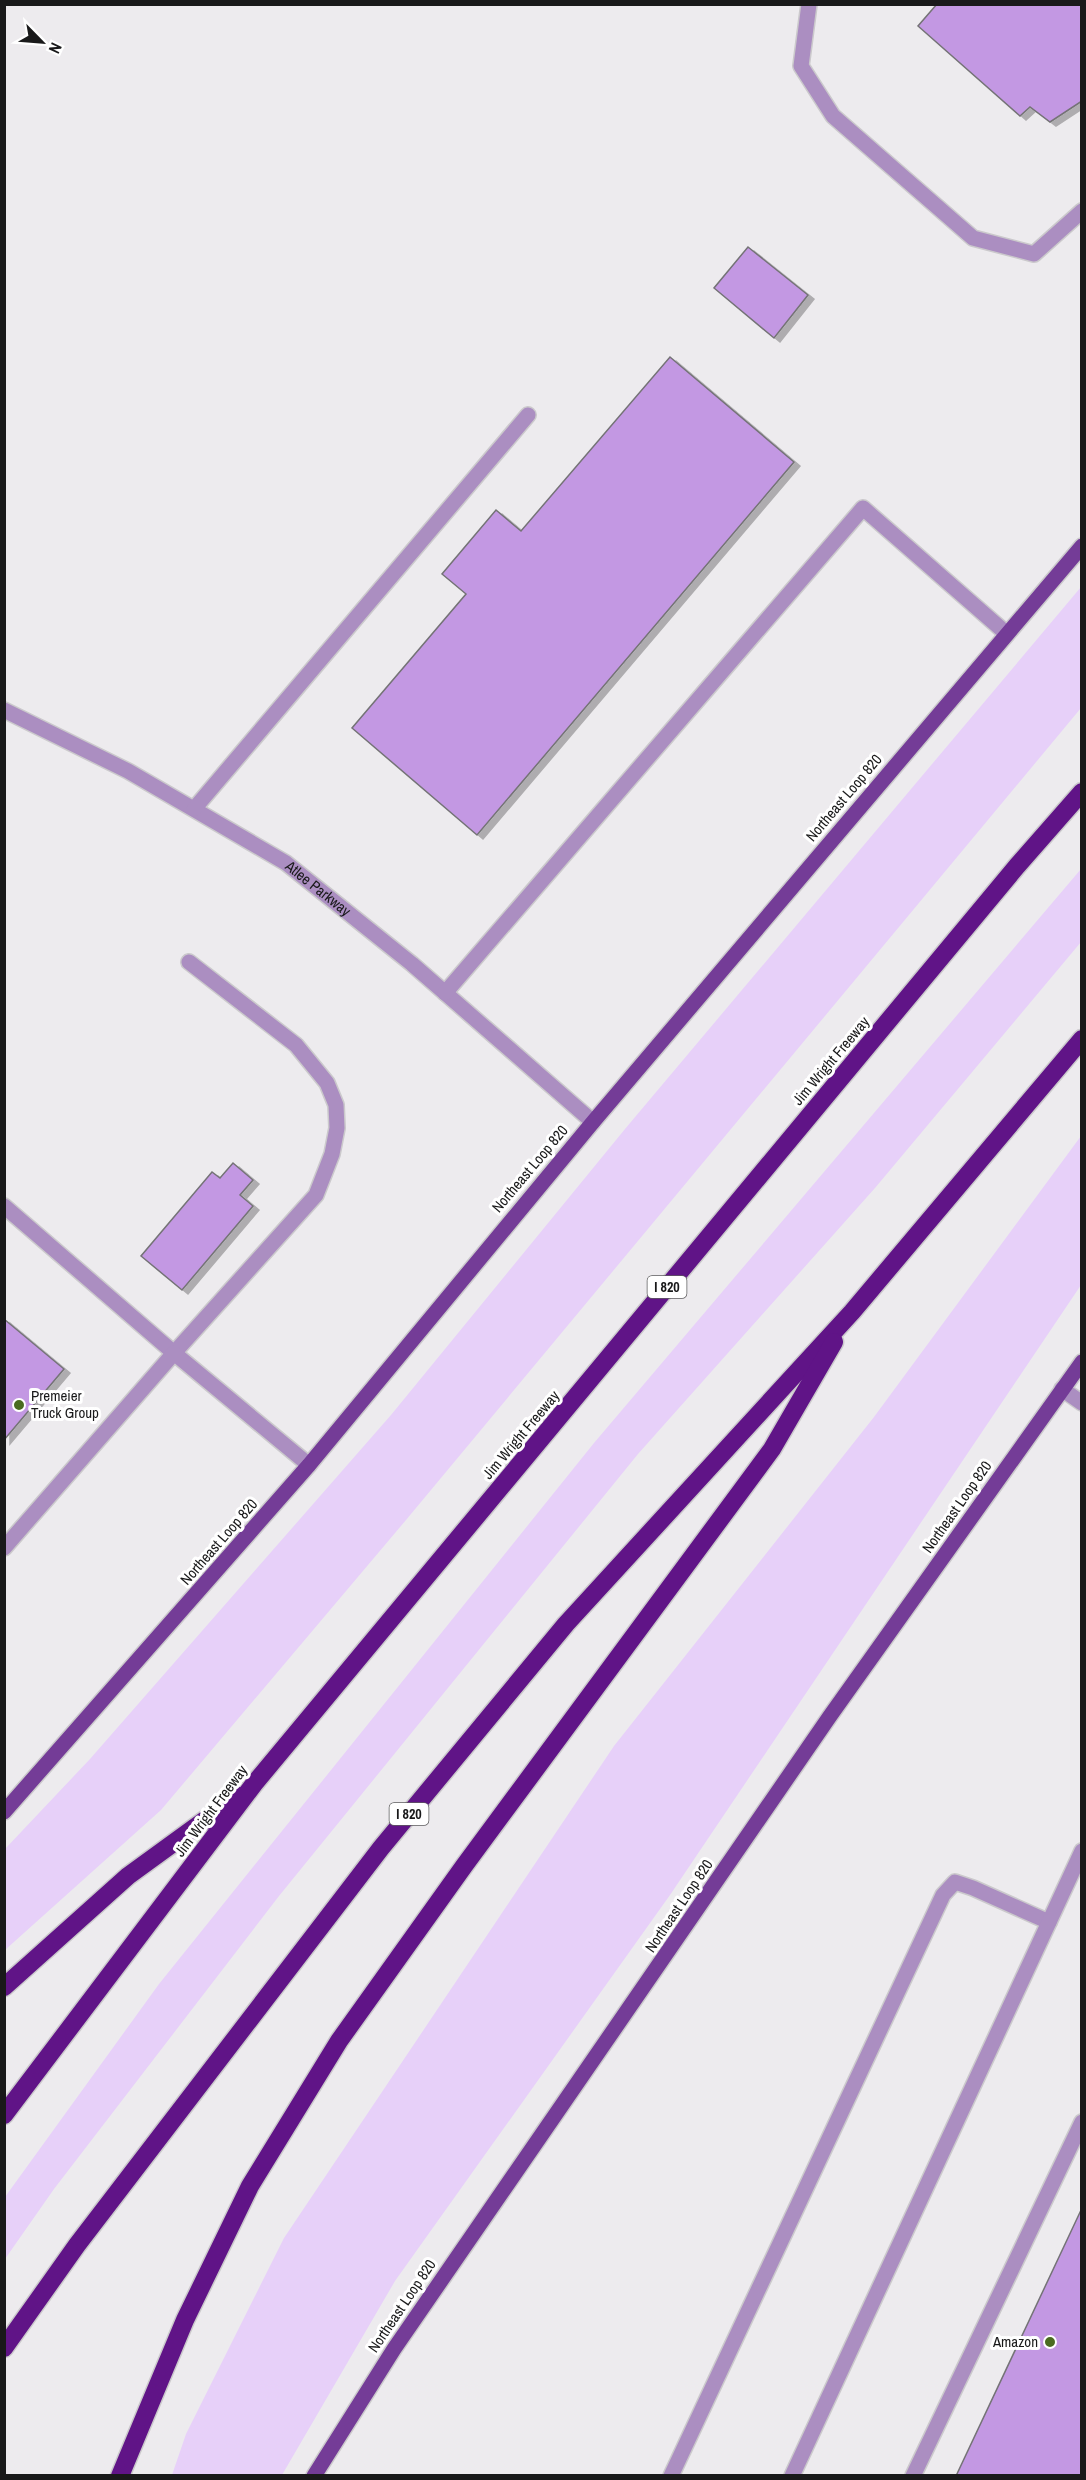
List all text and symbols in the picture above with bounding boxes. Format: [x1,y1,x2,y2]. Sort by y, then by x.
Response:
north arrow [12,12,72,72]
text: N [44,39,68,57]
street label: Northeast Loop 820 [801,749,886,846]
street label: Atlee Parkway [280,855,356,922]
street label: Jim Wright Freeway [787,1011,875,1110]
street label: Northeast Loop 820 [487,1120,572,1217]
road number: I 820 [648,1276,686,1298]
place label: Premeier Truck Group [31,1385,99,1423]
street label: Jim Wright Freeway [477,1385,565,1484]
marker: Premeier Truck Group [12,1398,26,1412]
street label: Northeast Loop 820 [917,1456,996,1557]
street label: Northeast Loop 820 [175,1494,262,1589]
street label: Jim Wright Freeway [169,1760,253,1861]
road number: I 820 [390,1803,428,1825]
street label: Northeast Loop 820 [640,1855,718,1956]
street label: Northeast Loop 820 [363,2255,441,2356]
place label: Amazon [992,2331,1038,2352]
marker: Amazon [1043,2335,1057,2349]

